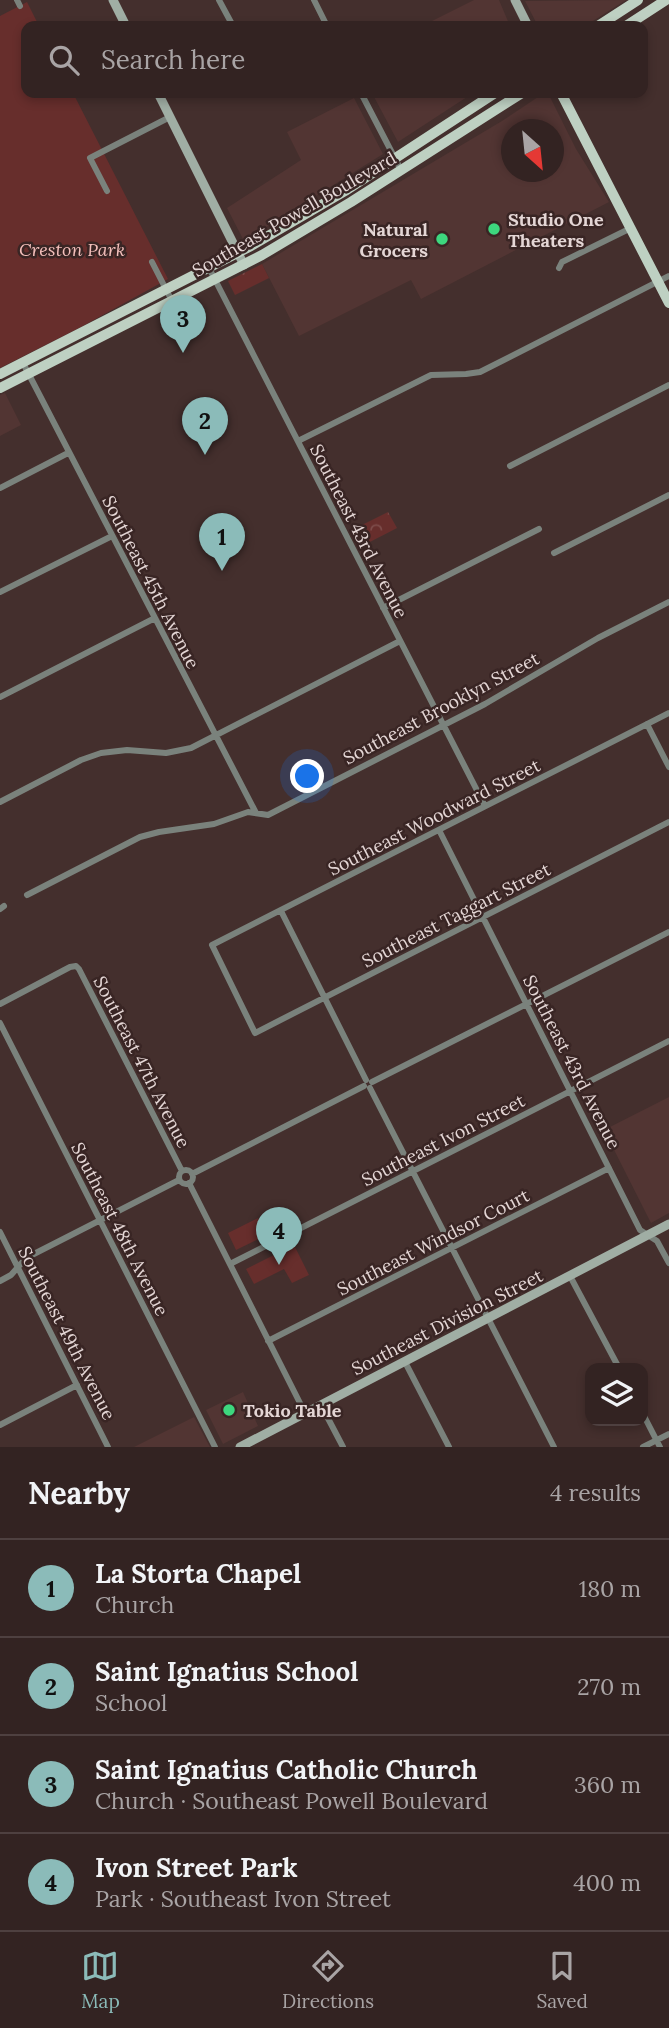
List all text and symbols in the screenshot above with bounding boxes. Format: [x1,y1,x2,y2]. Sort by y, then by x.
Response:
search box [21,21,648,98]
icon: search [45,41,83,79]
text: Search here [101,43,245,76]
north arrow [501,119,564,182]
street label: Southeast Powell Boulevard [188,146,400,282]
place label: Studio One Theaters [508,208,604,252]
place label: Natural Grocers [360,218,428,262]
marker: Studio One Theaters [486,221,502,237]
marker: Natural Grocers [434,231,450,247]
park label: Creston Park [19,238,125,261]
pin: 3 [160,295,206,353]
pin: 2 [182,397,228,455]
street label: Southeast 43rd Avenue [305,440,413,622]
street label: Southeast 45th Avenue [97,492,205,673]
pin: 1 [199,513,245,571]
street label: Southeast Brooklyn Street [339,646,543,769]
street label: Southeast Woodward Street [324,753,544,881]
your location [290,759,324,793]
street label: Southeast Taggart Street [358,857,554,973]
street label: Southeast 43rd Avenue [518,971,626,1153]
street label: Southeast 47th Avenue [89,972,195,1152]
street label: Southeast Ivon Street [357,1089,529,1191]
street label: Southeast 48th Avenue [66,1138,174,1320]
street label: Southeast Windsor Court [333,1183,533,1301]
pin: 4 [256,1207,302,1265]
street label: Southeast 49th Avenue [13,1242,121,1424]
street label: Southeast Division Street [348,1264,546,1380]
map controls [585,1363,648,1426]
button: layers [585,1363,648,1426]
place label: Tokio Table [243,1399,342,1422]
marker: Tokio Table [221,1402,237,1418]
text: Nearby [28,1474,130,1512]
text: 4 results [550,1478,641,1507]
text: La Storta Chapel [95,1557,301,1590]
text: 1 [46,1574,56,1603]
text: 180 m [579,1574,641,1603]
text: Church [95,1590,174,1619]
text: Saint Ignatius School [95,1655,358,1688]
text: 2 [45,1672,57,1701]
text: 270 m [577,1672,641,1701]
text: School [95,1688,167,1717]
text: Saint Ignatius Catholic Church [95,1753,477,1786]
text: 3 [45,1770,57,1799]
text: 360 m [574,1770,641,1799]
text: Church · Southeast Powell Boulevard [95,1786,488,1815]
text: Ivon Street Park [95,1851,298,1884]
text: 4 [45,1868,57,1897]
text: 400 m [573,1868,641,1897]
text: Park · Southeast Ivon Street [95,1884,391,1913]
tab: Map [81,1947,120,2013]
tab: Directions [282,1947,374,2013]
tab: Saved [536,1947,588,2013]

